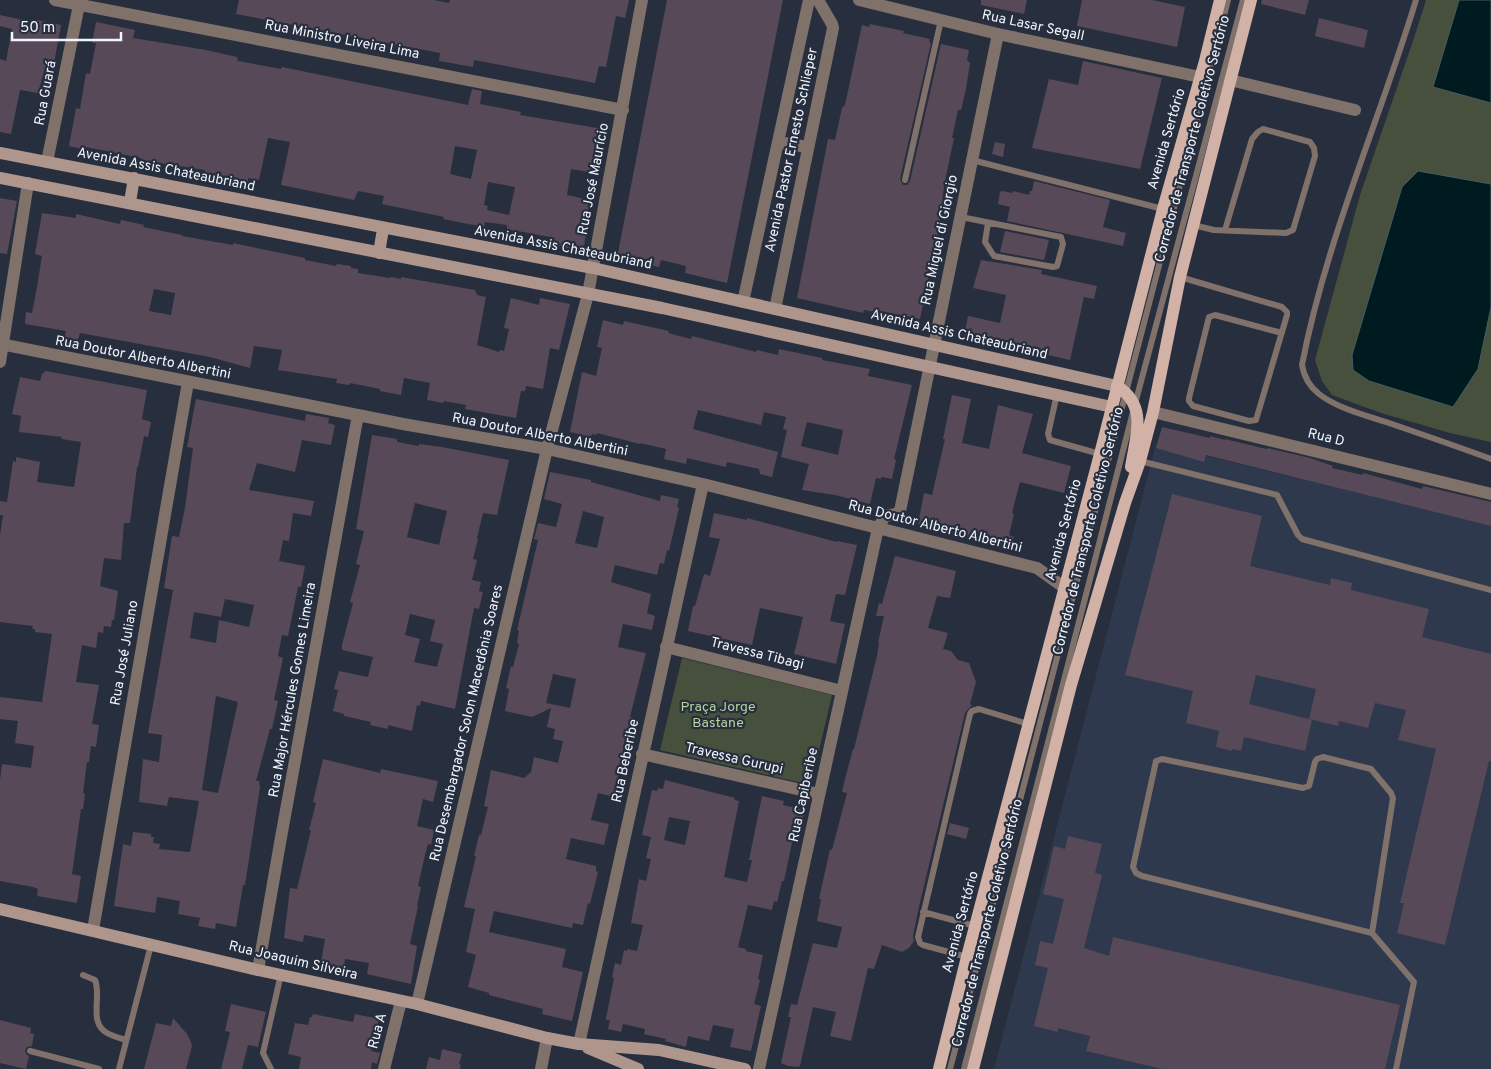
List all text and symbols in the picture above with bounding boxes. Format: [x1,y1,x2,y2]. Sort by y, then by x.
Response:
street label: Rua Lasar Segall [980,7,1086,45]
scale bar [12,10,121,42]
street label: Corredor de Transporte Coletivo Sertório [1152,13,1234,264]
street label: Rua Ministro Liveira Lima [263,17,421,63]
text: 50 m [20,19,55,38]
street label: Avenida Pastor Ernesto Schlieper [762,46,822,254]
street label: Rua Guará [31,59,61,127]
street label: Avenida Sertório [1144,86,1190,192]
street label: Rua José Maurício [575,121,613,237]
street label: Avenida Assis Chateaubriand [75,144,257,196]
street label: Rua Miguel di Giorgio [918,173,962,307]
street label: Avenida Assis Chateaubriand [472,222,654,274]
street label: Avenida Assis Chateaubriand [869,306,1049,364]
street label: Rua Doutor Alberto Albertini [54,333,232,383]
street label: Corredor de Transporte Coletivo Sertório [1050,405,1128,657]
street label: Rua Doutor Alberto Albertini [451,410,629,460]
street label: Rua D [1306,425,1346,451]
street label: Avenida Sertório [1042,477,1086,583]
street label: Rua Doutor Alberto Albertini [846,497,1024,557]
street label: Rua Major Hércules Gomes Limeira [266,581,320,799]
street label: Rua Desembargador Solon Macedônia Soares [427,583,507,863]
street label: Rua José Juliano [107,599,143,707]
street label: Travessa Tibagi [708,634,806,674]
park label: Praça Jorge Bastane [681,699,755,732]
street label: Rua Beberibe [609,718,643,804]
street label: Travessa Gurupi [683,739,785,779]
street label: Rua Capiberibe [786,746,822,844]
street label: Corredor de Transporte Coletivo Sertório [949,797,1027,1049]
street label: Avenida Sertório [939,869,983,975]
street label: Rua Joaquim Silveira [227,938,359,984]
street label: Rua A [365,1011,391,1051]

